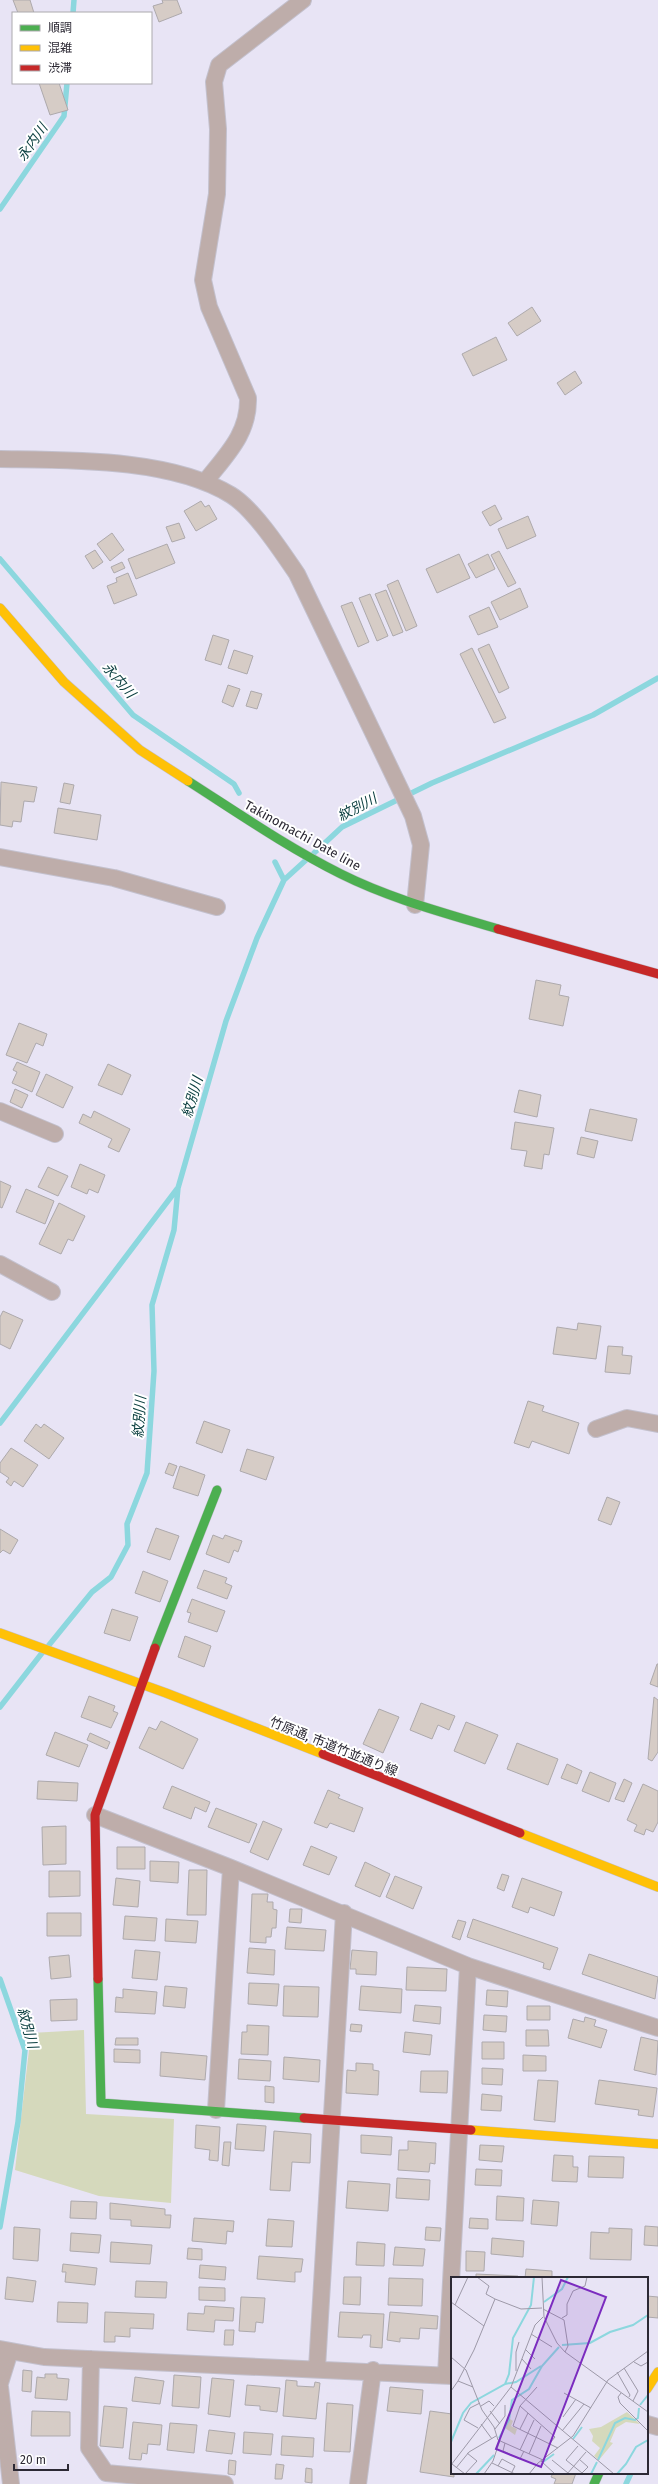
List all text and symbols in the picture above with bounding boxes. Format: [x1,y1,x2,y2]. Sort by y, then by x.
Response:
legend [12,12,152,84]
text: 順調 [48,21,72,35]
text: 混雑 [48,41,72,55]
text: 渋滞 [48,61,72,75]
water label: 永内川 [13,119,53,164]
water label: 永内川 [98,659,140,703]
water label: 紋別川 [335,789,382,825]
street label: Takinomachi Date line [242,797,363,874]
water label: 紋別川 [179,1073,207,1120]
water label: 紋別川 [130,1393,150,1439]
street label: 竹原通, 市道竹並通り線 [268,1714,400,1779]
water label: 紋別川 [14,2006,42,2053]
inset map [451,2277,648,2474]
scale bar [14,2446,68,2472]
text: 20 m [20,2453,46,2467]

